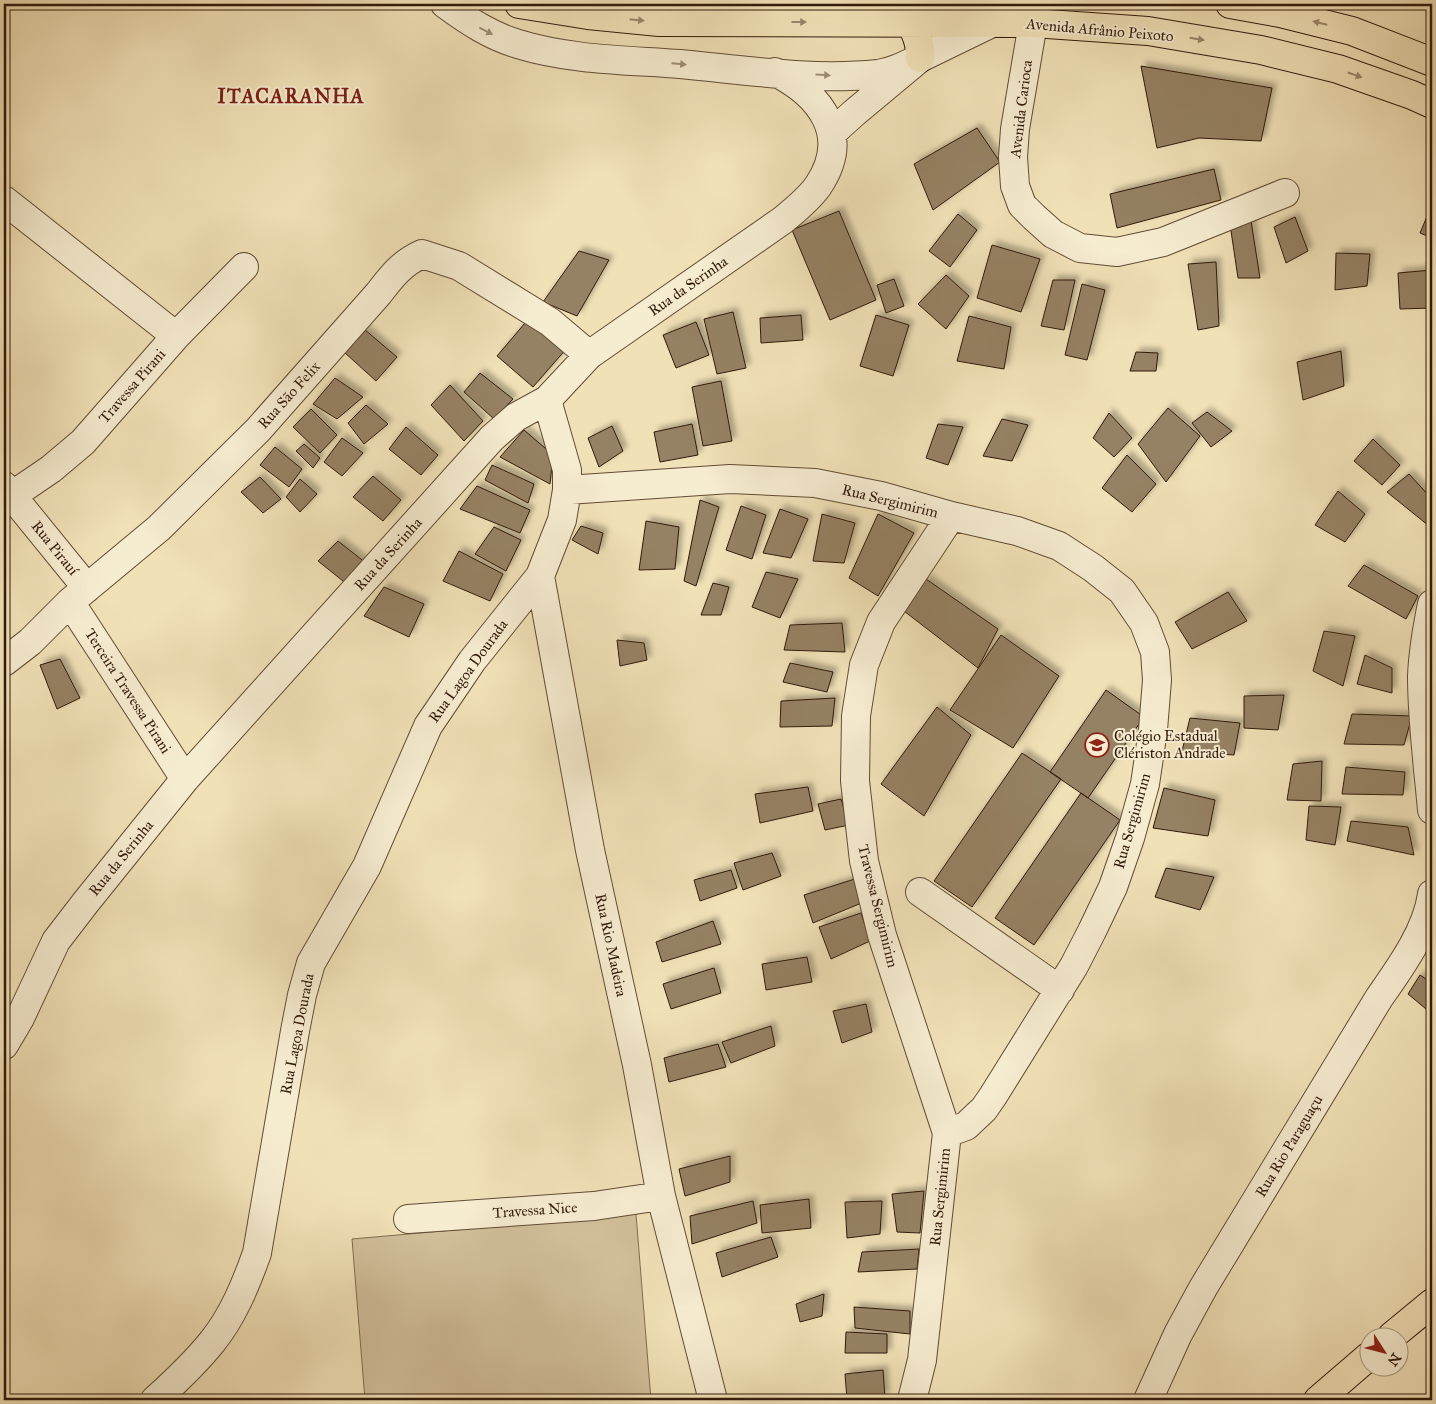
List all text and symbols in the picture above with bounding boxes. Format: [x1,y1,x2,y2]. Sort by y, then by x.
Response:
street label: Avenida Afrânio Peixoto [1025,14,1175,45]
one-way arrow [629,16,645,24]
one-way arrow [791,18,807,26]
one-way arrow [1313,19,1328,27]
one-way arrow [479,27,493,35]
one-way arrow [1189,36,1205,44]
street label: Avenida Carioca [1006,58,1036,160]
one-way arrow [671,61,687,69]
one-way arrow [1348,71,1363,79]
one-way arrow [815,72,831,80]
district label: ITACARANHA [217,84,365,108]
street label: Rua da Serinha [645,252,732,320]
street label: Travessa Pirani [95,345,169,427]
street label: Rua São Felix [254,357,324,432]
street label: Rua Sergimirim [840,480,940,522]
street label: Rua da Serinha [350,513,426,594]
street label: Rua Pirauí [28,517,83,580]
street label: Rua Lagoa Dourada [425,615,512,726]
street label: Terceira Travessa Pirani [81,625,175,757]
place label: Colégio Estadual Clériston Andrade [1114,727,1226,762]
school or university icon: Colégio Estadual Clériston Andrade [1084,732,1110,758]
street label: Rua Sergimirim [1110,771,1154,871]
street label: Rua da Serinha [85,816,158,900]
street label: Travessa Sergimirim [854,843,902,970]
street label: Rua Rio Madeira [591,892,631,999]
street label: Rua Lagoa Dourada [276,971,318,1096]
street label: Rua Rio Paraguaçu [1251,1092,1327,1200]
street label: Rua Sergimirim [926,1147,954,1247]
street label: Travessa Nice [492,1198,578,1222]
north arrow [1358,1326,1408,1376]
text: N [1384,1350,1404,1369]

